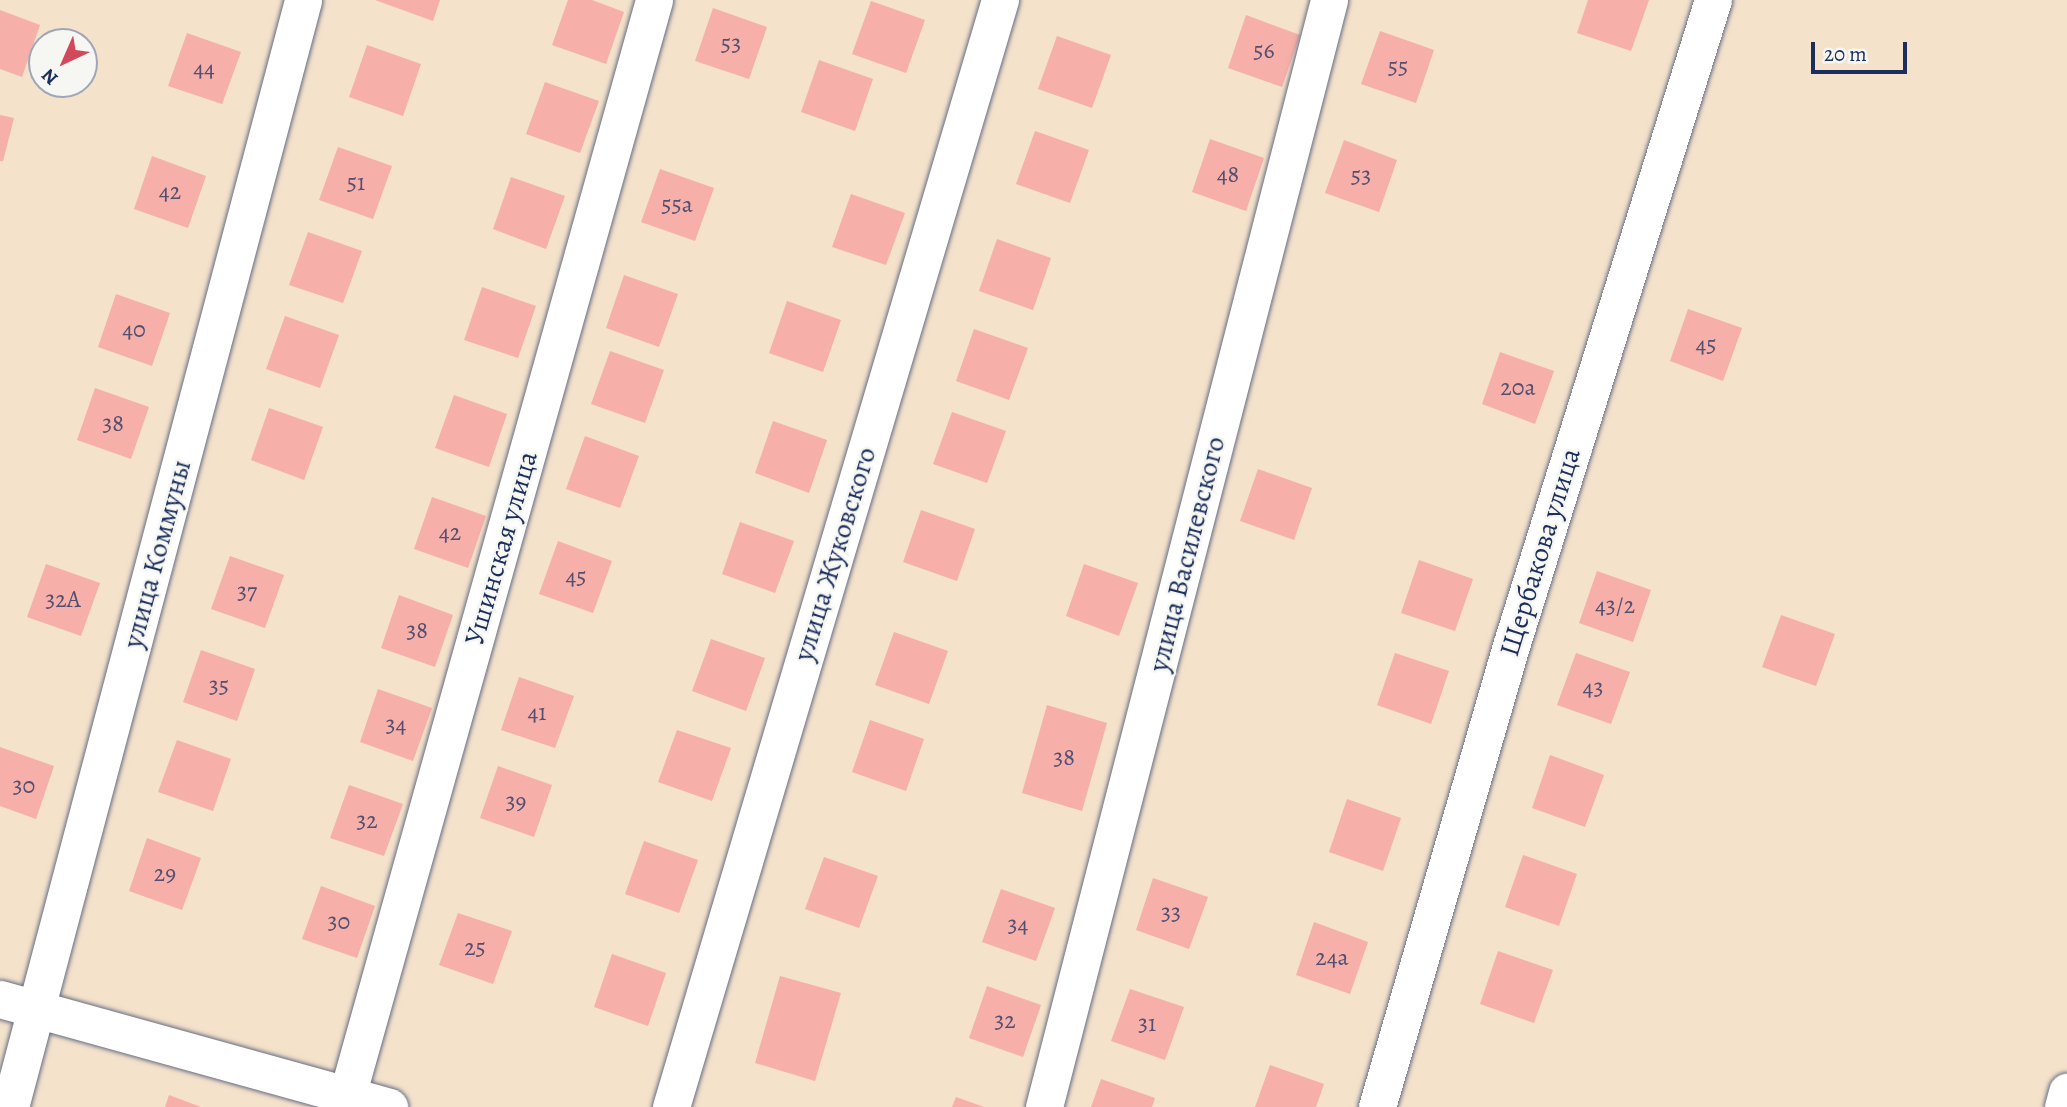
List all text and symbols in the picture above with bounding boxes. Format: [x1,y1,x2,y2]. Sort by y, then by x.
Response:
north arrow [28,28,98,98]
scale bar [1815,28,1911,72]
house number: 53 [721,30,741,58]
house number: 56 [1253,37,1275,65]
text: 20 m [1824,40,1867,68]
house number: 55 [1388,53,1408,81]
house number: 44 [193,55,215,83]
text: N [36,63,64,91]
house number: 48 [1217,161,1239,189]
house number: 53 [1351,162,1371,190]
house number: 51 [347,169,365,197]
house number: 42 [159,178,181,206]
house number: 55а [661,191,693,219]
house number: 40 [122,316,146,344]
house number: 45 [1695,331,1717,359]
house number: 20а [1500,374,1536,402]
house number: 38 [102,410,124,438]
street label: улица Василевского [1142,433,1232,675]
street label: улица Жуковского [786,443,884,665]
street label: Щербакова улица [1492,444,1588,660]
street label: Ушинская улица [457,447,545,649]
street label: улица Коммуны [116,456,198,652]
house number: 42 [439,519,461,547]
house number: 45 [565,563,587,591]
house number: 37 [237,578,257,606]
house number: 32А [45,586,81,614]
house number: 43/2 [1595,592,1635,620]
house number: 38 [406,617,428,645]
house number: 35 [209,672,229,700]
house number: 43 [1583,674,1603,702]
house number: 41 [527,699,547,727]
house number: 34 [386,711,406,739]
house number: 38 [1053,744,1075,772]
house number: 30 [13,772,35,800]
house number: 39 [506,788,526,816]
house number: 32 [356,807,378,835]
house number: 29 [154,860,176,888]
house number: 33 [1161,899,1181,927]
house number: 30 [328,908,350,936]
house number: 34 [1008,911,1028,939]
house number: 25 [464,934,486,962]
house number: 24а [1315,944,1349,972]
house number: 32 [994,1007,1016,1035]
house number: 31 [1138,1010,1156,1038]

